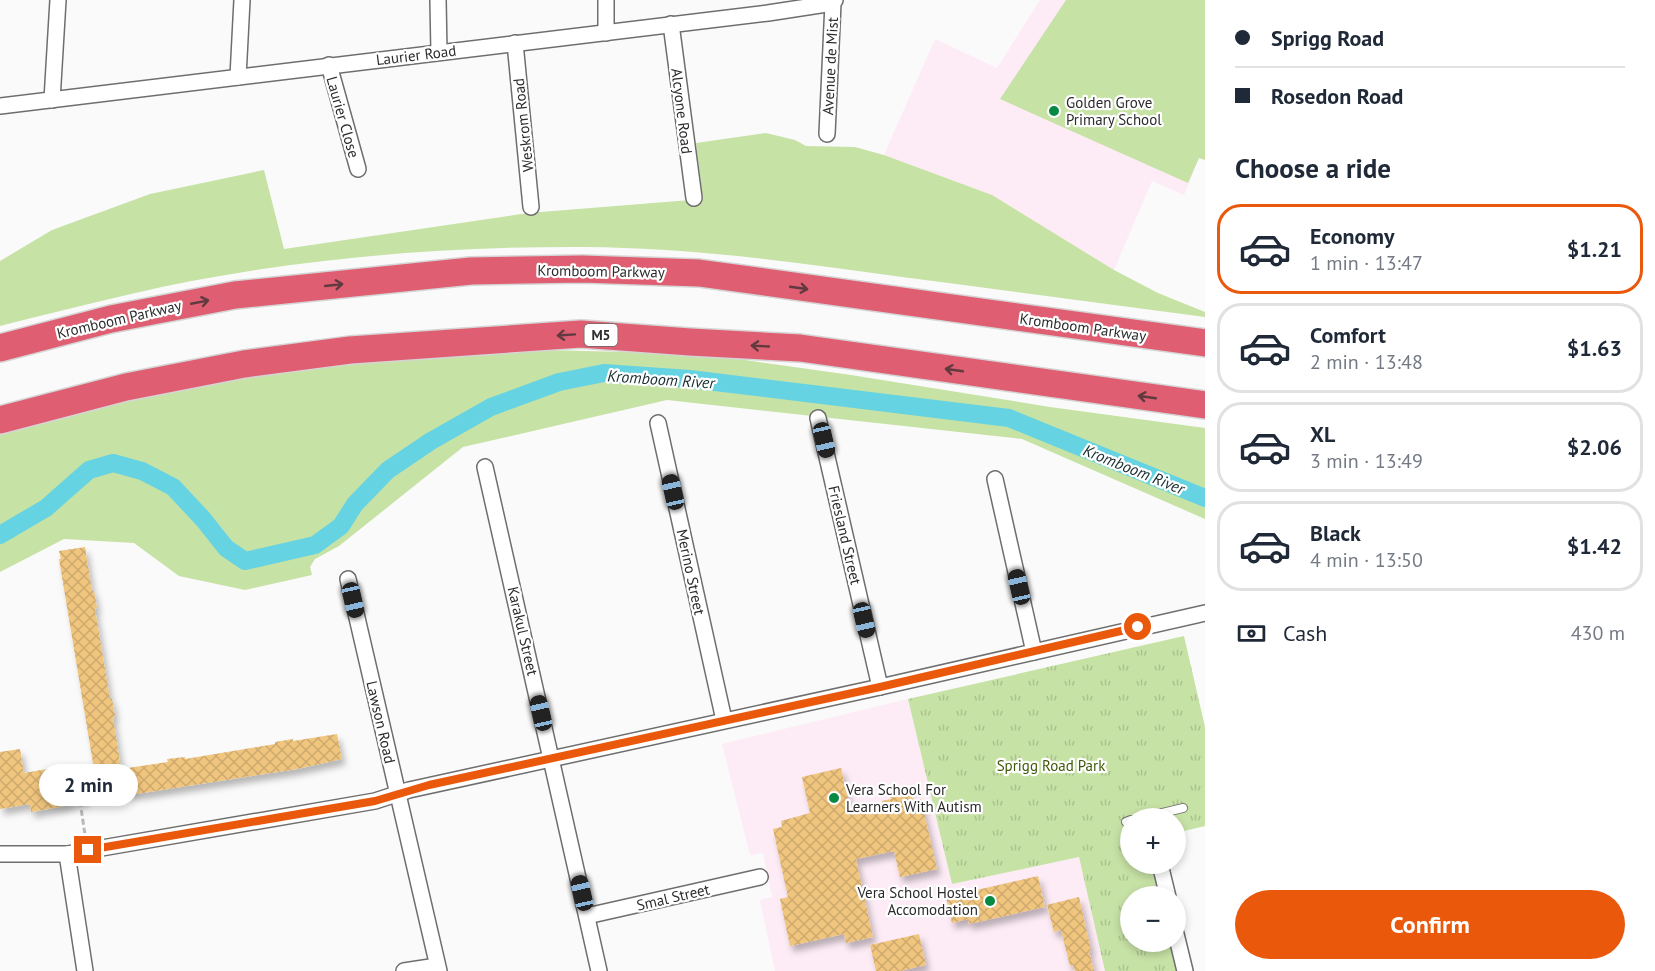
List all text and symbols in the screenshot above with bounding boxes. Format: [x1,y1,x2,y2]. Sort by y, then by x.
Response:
street label: Avenue de Mist [818,17,842,115]
text: Sprigg Road [1271,24,1384,52]
street label: Laurier Road [375,41,457,69]
street label: Alcyone Road [667,67,697,155]
street label: Laurier Close [322,74,364,160]
street label: Weskrom Road [509,77,537,173]
text: Rosedon Road [1271,82,1403,110]
place label: Golden Grove Primary School [1066,93,1162,129]
marker: Golden Grove Primary School [1047,104,1061,118]
text: Choose a ride [1235,151,1391,185]
icon: car [1238,222,1292,276]
text: Economy [1310,222,1394,250]
text: $1.21 [1567,235,1622,263]
text: 1 min · 13:47 [1310,250,1423,276]
street label: Kromboom Parkway [537,260,665,282]
one-way arrow [324,279,344,290]
one-way arrow [788,282,808,293]
street label: Kromboom Parkway [55,295,183,343]
one-way arrow [190,296,209,307]
street label: Kromboom Parkway [1019,309,1147,345]
icon: car [1238,321,1292,375]
text: Comfort [1310,321,1386,349]
road number: M5 [584,324,618,346]
one-way arrow [556,329,576,340]
text: $1.63 [1567,334,1622,362]
one-way arrow [751,341,771,352]
text: 2 min · 13:48 [1310,349,1423,375]
one-way arrow [945,364,964,375]
water label: Kromboom River [607,365,717,393]
one-way arrow [1138,391,1157,402]
car [811,420,837,460]
icon: car [1238,420,1292,474]
text: XL [1310,420,1335,448]
text: $2.06 [1567,433,1622,461]
water label: Kromboom River [1080,440,1189,499]
text: 3 min · 13:49 [1310,448,1423,474]
car [660,472,686,512]
street label: Friesland Street [824,484,866,586]
icon: car [1238,519,1292,573]
text: Black [1310,519,1361,547]
street label: Merino Street [673,527,709,617]
text: $1.42 [1567,532,1622,560]
text: 4 min · 13:50 [1310,547,1423,573]
car [1006,567,1032,607]
car [340,580,366,620]
street label: Karakul Street [504,585,542,677]
car [851,600,877,640]
route start [1124,613,1151,640]
icon: cash [1235,617,1268,650]
text: Cash [1283,619,1327,647]
text: 430 m [1571,620,1625,646]
street label: Lawson Road [362,679,400,765]
car [528,693,554,733]
park label: Sprigg Road Park [997,756,1106,775]
callout: 2 min [38,763,138,805]
text: 2 min [64,772,113,798]
place label: Vera School For Learners With Autism [845,780,982,816]
marker: Vera School For Learners With Autism [827,791,841,805]
map controls [1120,808,1186,952]
button: + [1120,808,1186,874]
route end [74,836,101,863]
car [569,873,595,913]
street label: Smal Street [635,879,711,915]
place label: Vera School Hostel Accomodation [856,883,979,919]
button: − [1120,886,1186,952]
button: Confirm [1235,890,1625,959]
marker: Vera School Hostel Accomodation [983,894,997,908]

